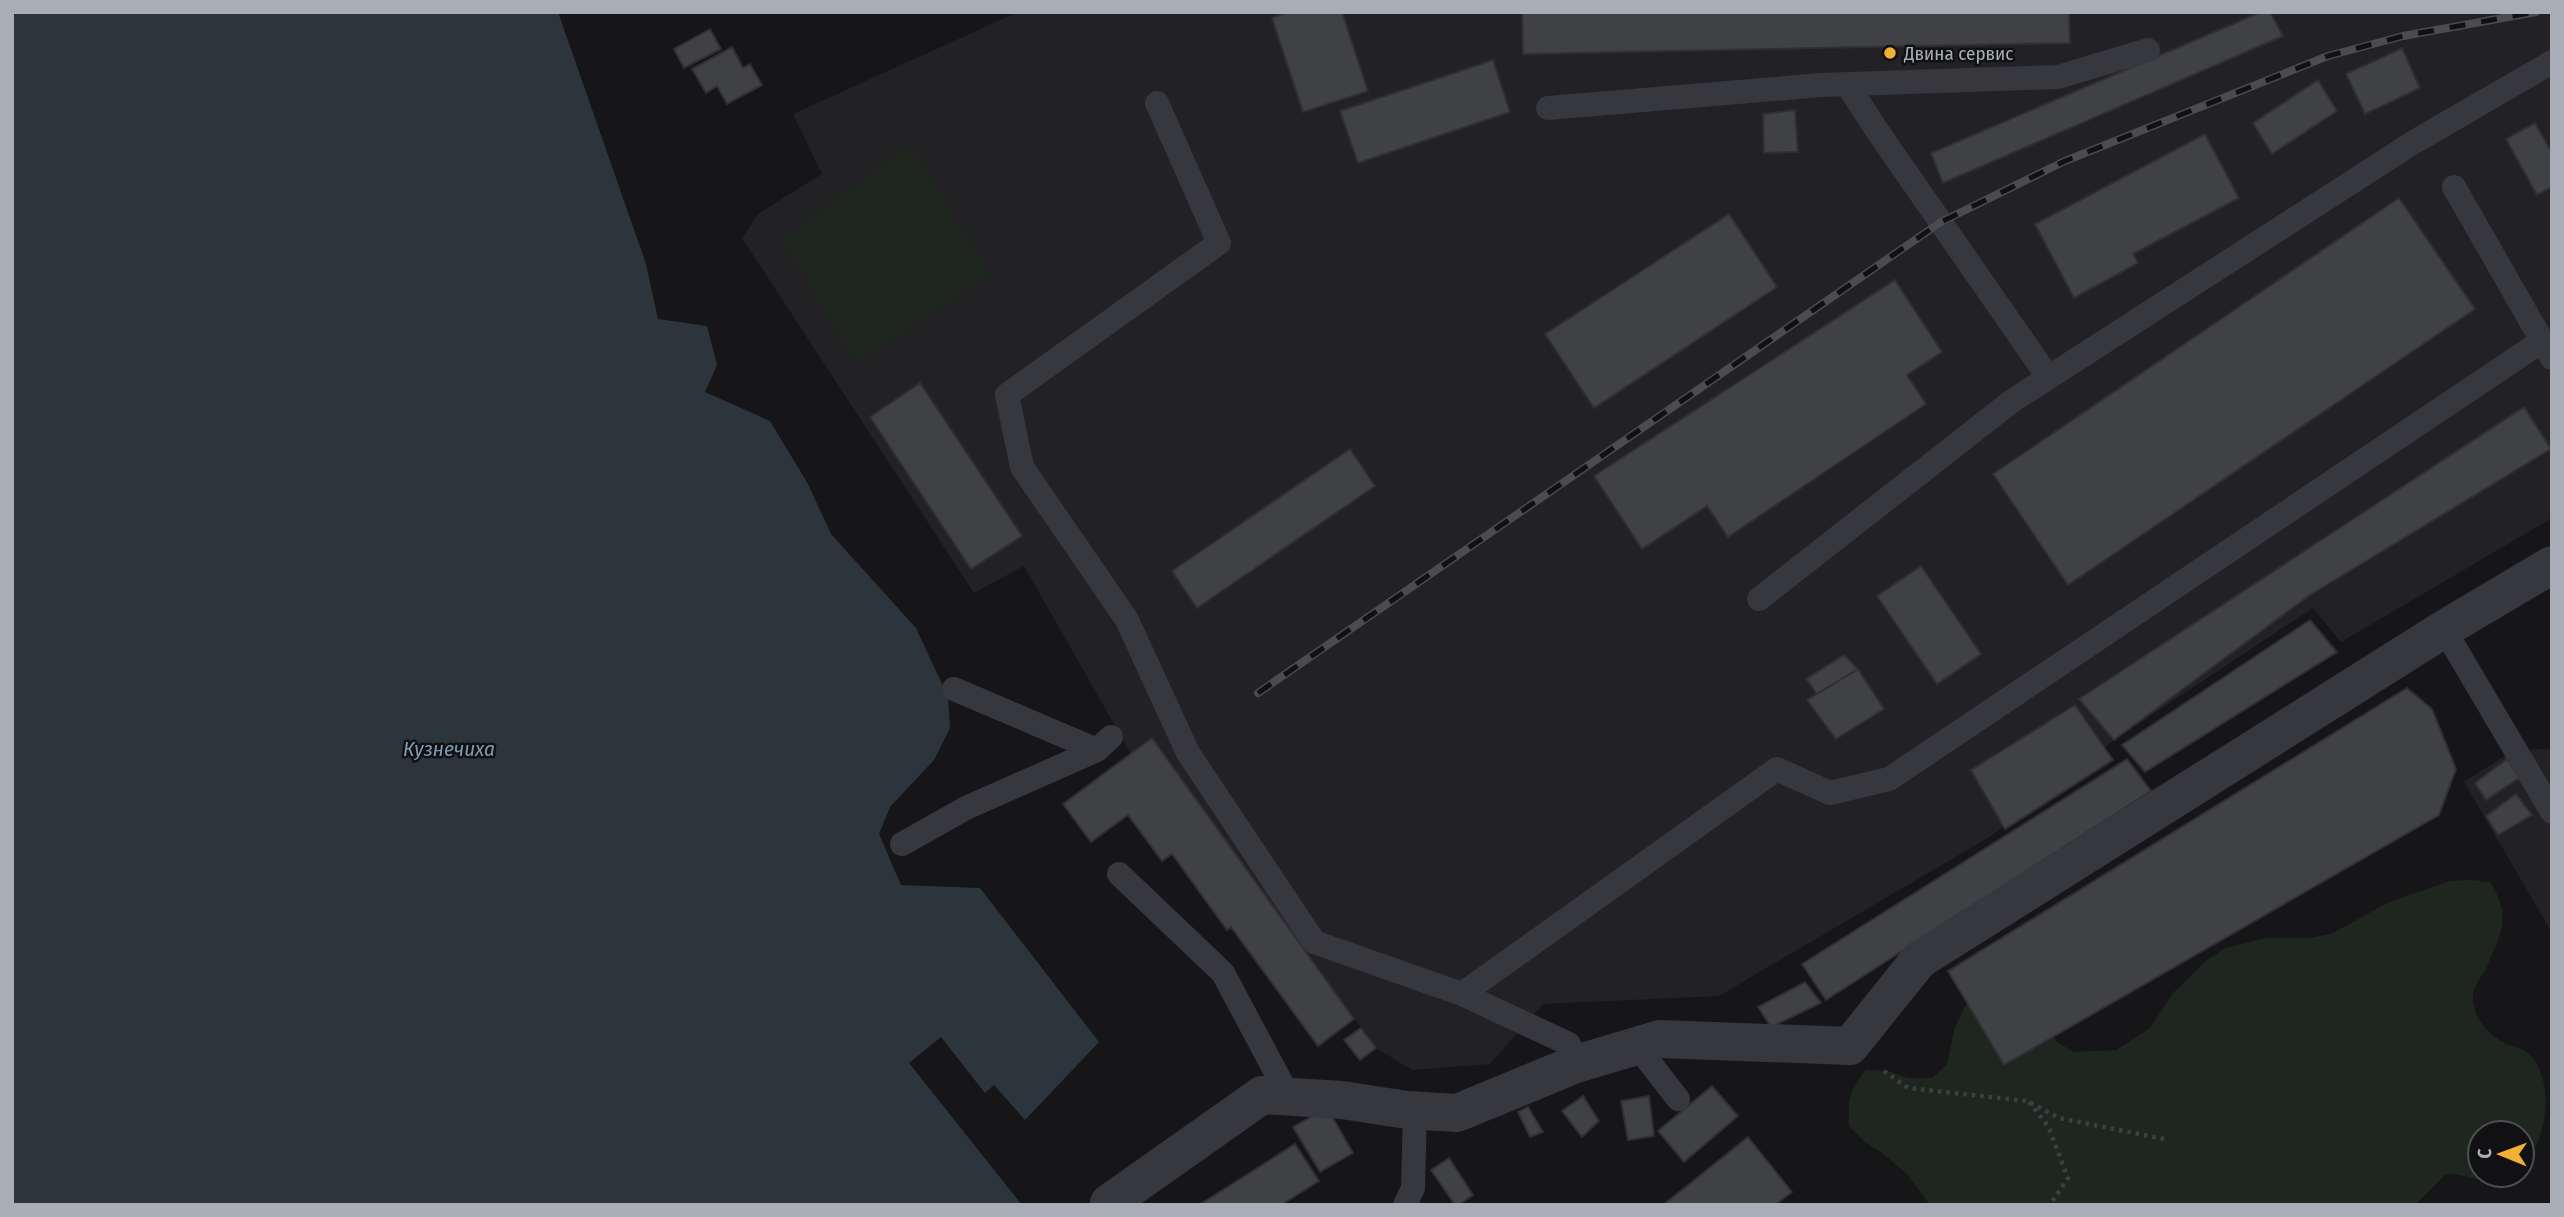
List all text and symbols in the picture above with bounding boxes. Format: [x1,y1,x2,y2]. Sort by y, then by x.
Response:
place label: Двина сервис [1903,42,2013,65]
marker: Двина сервис [1882,45,1898,61]
water label: Кузнечиха [403,736,495,762]
north arrow [2466,1119,2536,1189]
text: С [2473,1148,2496,1159]

